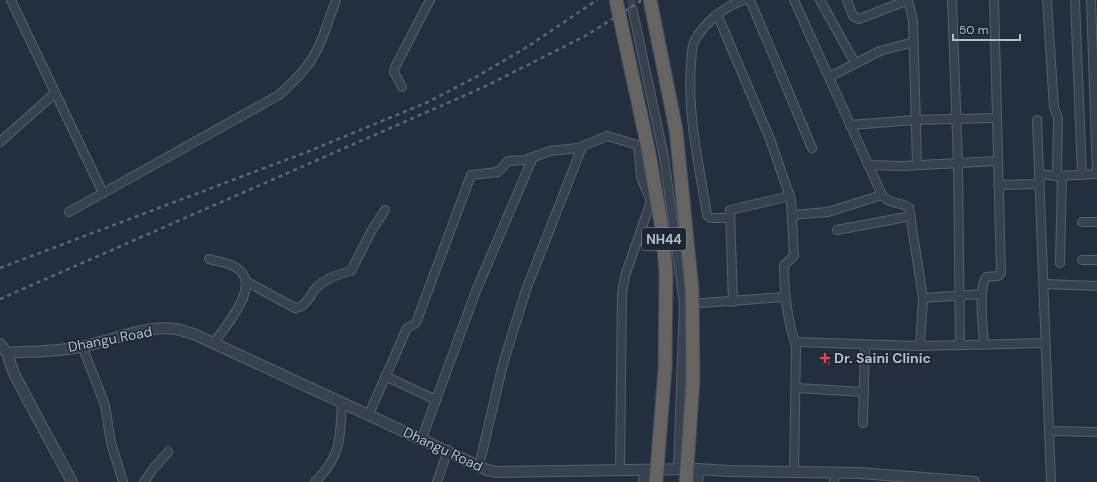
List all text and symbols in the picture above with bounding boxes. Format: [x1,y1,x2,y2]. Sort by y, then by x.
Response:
scale bar [953,16,1020,42]
text: 50 m [959,22,988,38]
road number: NH44 [642,228,686,250]
street label: Dhangu Road [66,322,154,356]
place label: Dr. Saini Clinic [834,349,931,367]
marker: Dr. Saini Clinic [819,352,831,364]
street label: Dhangu Road [400,423,486,475]

